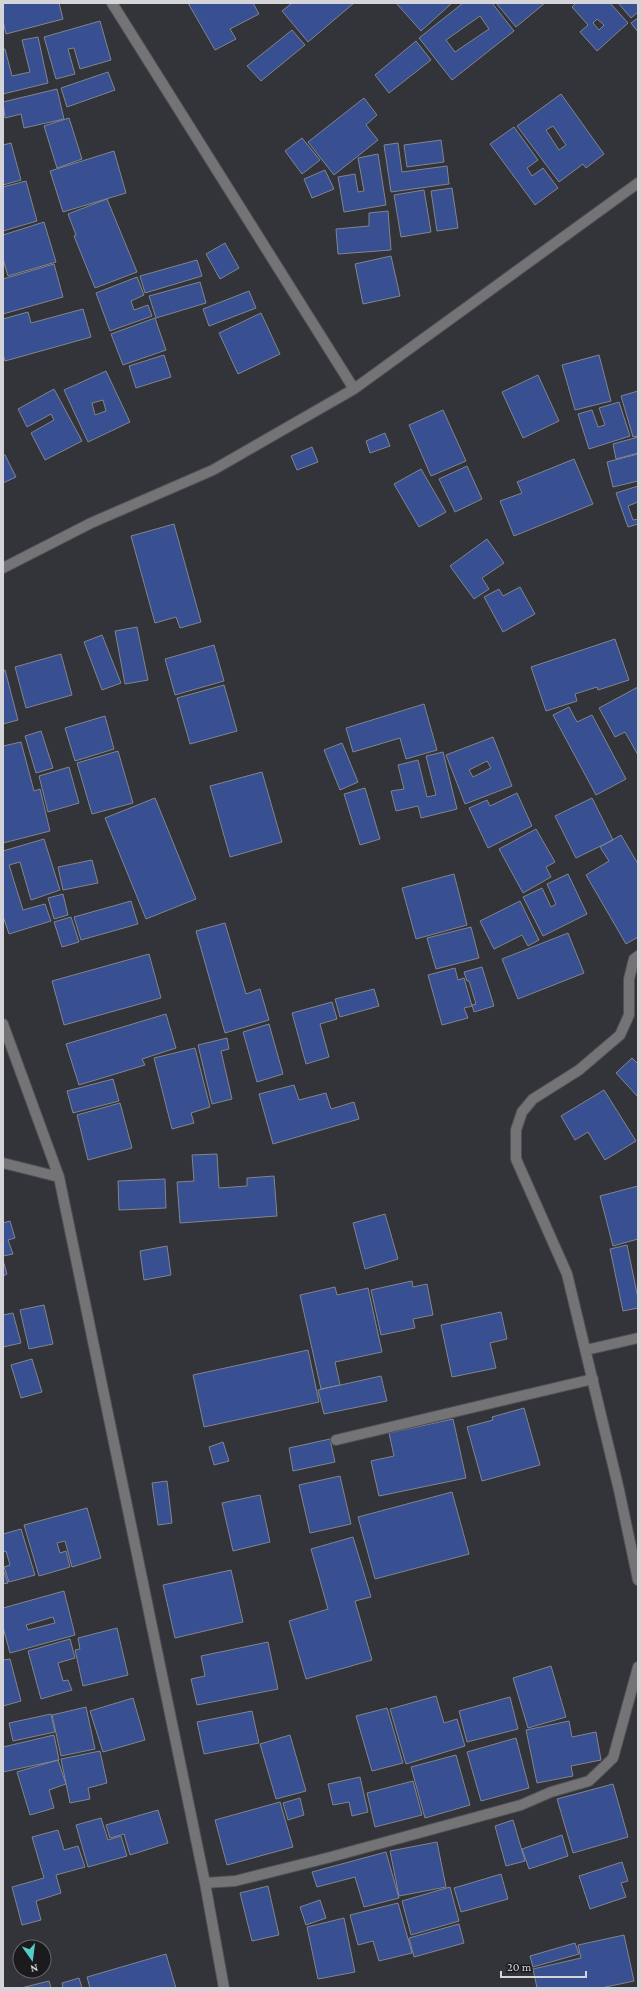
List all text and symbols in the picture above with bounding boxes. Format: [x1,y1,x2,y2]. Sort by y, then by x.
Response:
north arrow [12,1939,52,1979]
scale bar [501,1953,586,1979]
text: 20 m [507,1960,532,1974]
text: N [29,1962,40,1976]

